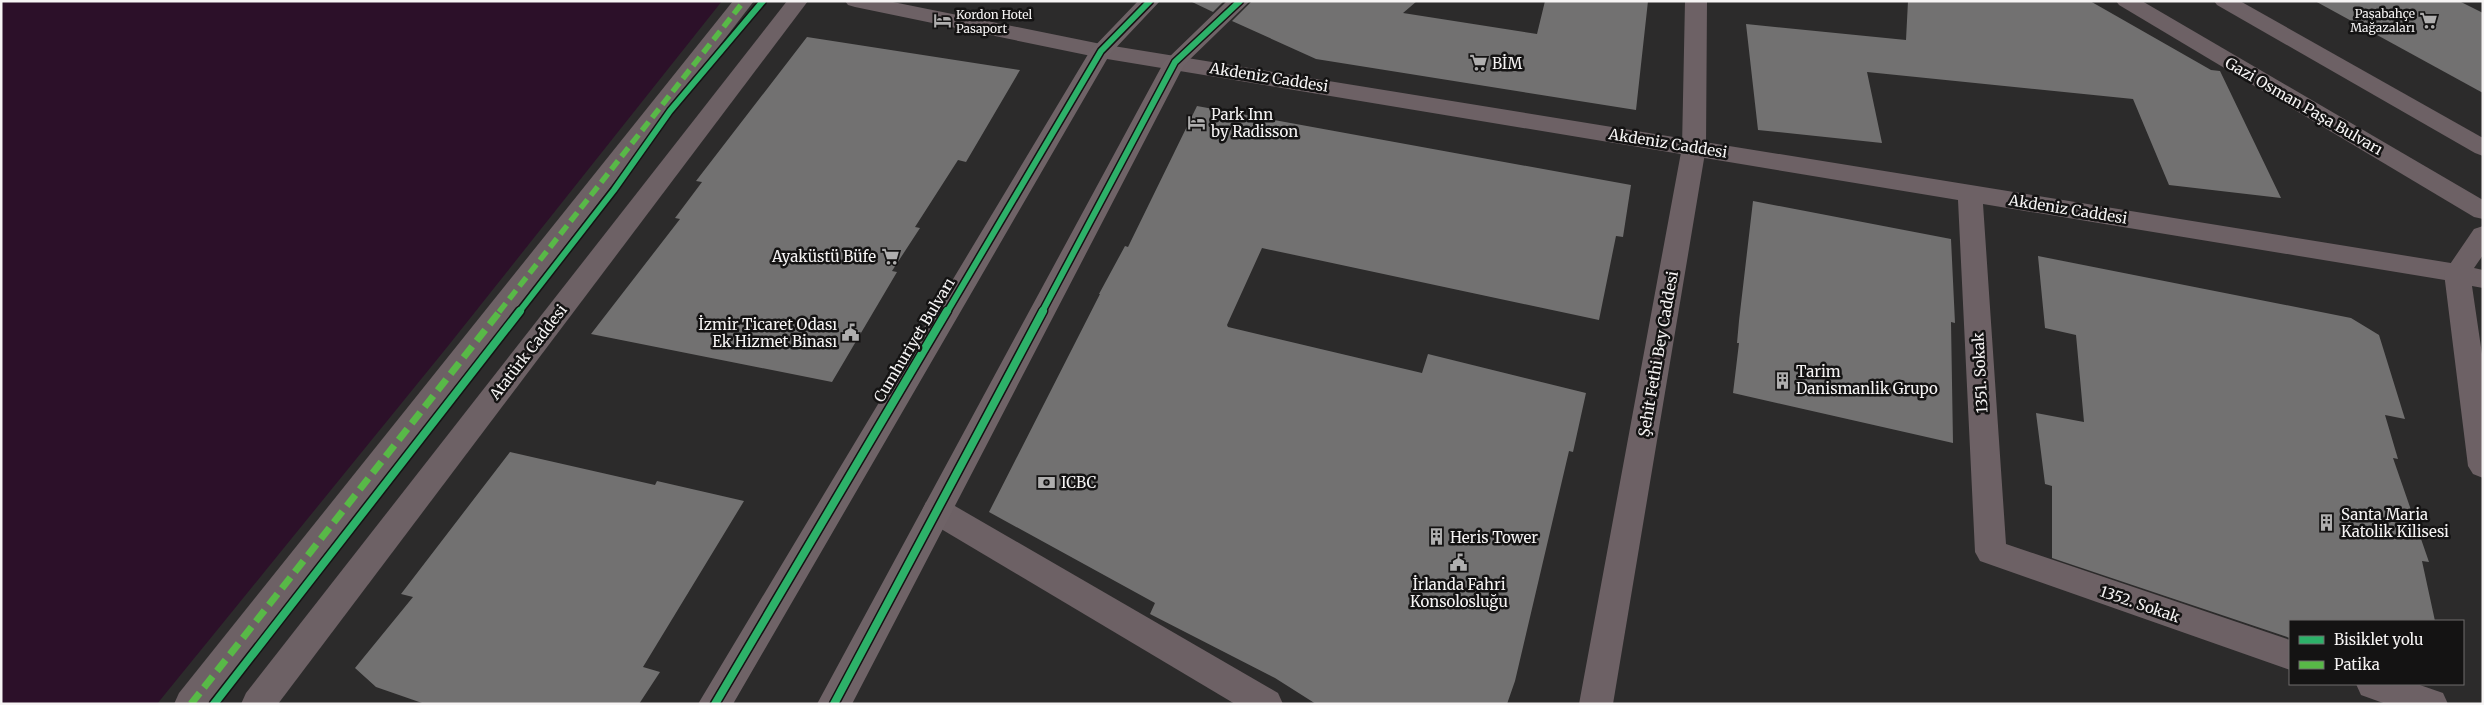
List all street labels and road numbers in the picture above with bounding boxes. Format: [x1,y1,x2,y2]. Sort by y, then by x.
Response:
street label: Gazi Osman Paşa Bulvarı [2222,53,2386,159]
street label: Akdeniz Caddesi [1207,58,1330,96]
street label: Akdeniz Caddesi [1606,124,1729,162]
street label: Akdeniz Caddesi [2006,190,2129,228]
street label: Şehit Fethi Bey Caddesi [1634,269,1682,438]
street label: Cumhuriyet Bulvarı [869,274,959,406]
street label: Atatürk Caddesi [484,301,571,404]
street label: 1351. Sokak [1968,332,1992,414]
street label: 1352. Sokak [2098,581,2183,627]

